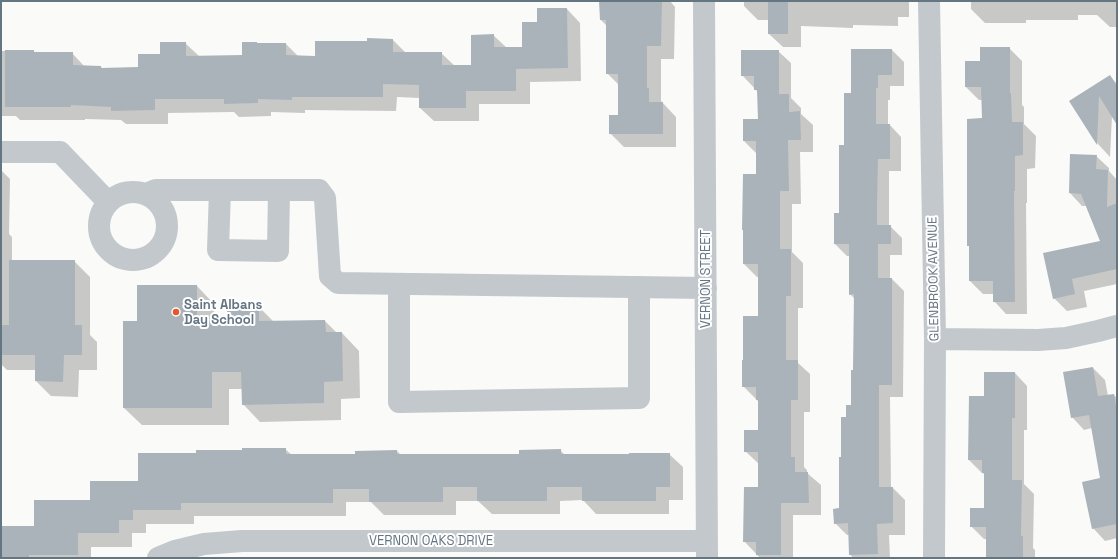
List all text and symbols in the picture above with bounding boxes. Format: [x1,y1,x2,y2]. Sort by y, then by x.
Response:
street label: GLENBROOK AVENUE [925,217,943,341]
street label: VERNON STREET [698,230,714,328]
place label: Saint Albans Day School [184,297,262,328]
marker: Saint Albans Day School [171,307,181,317]
street label: VERNON OAKS DRIVE [369,533,493,549]

